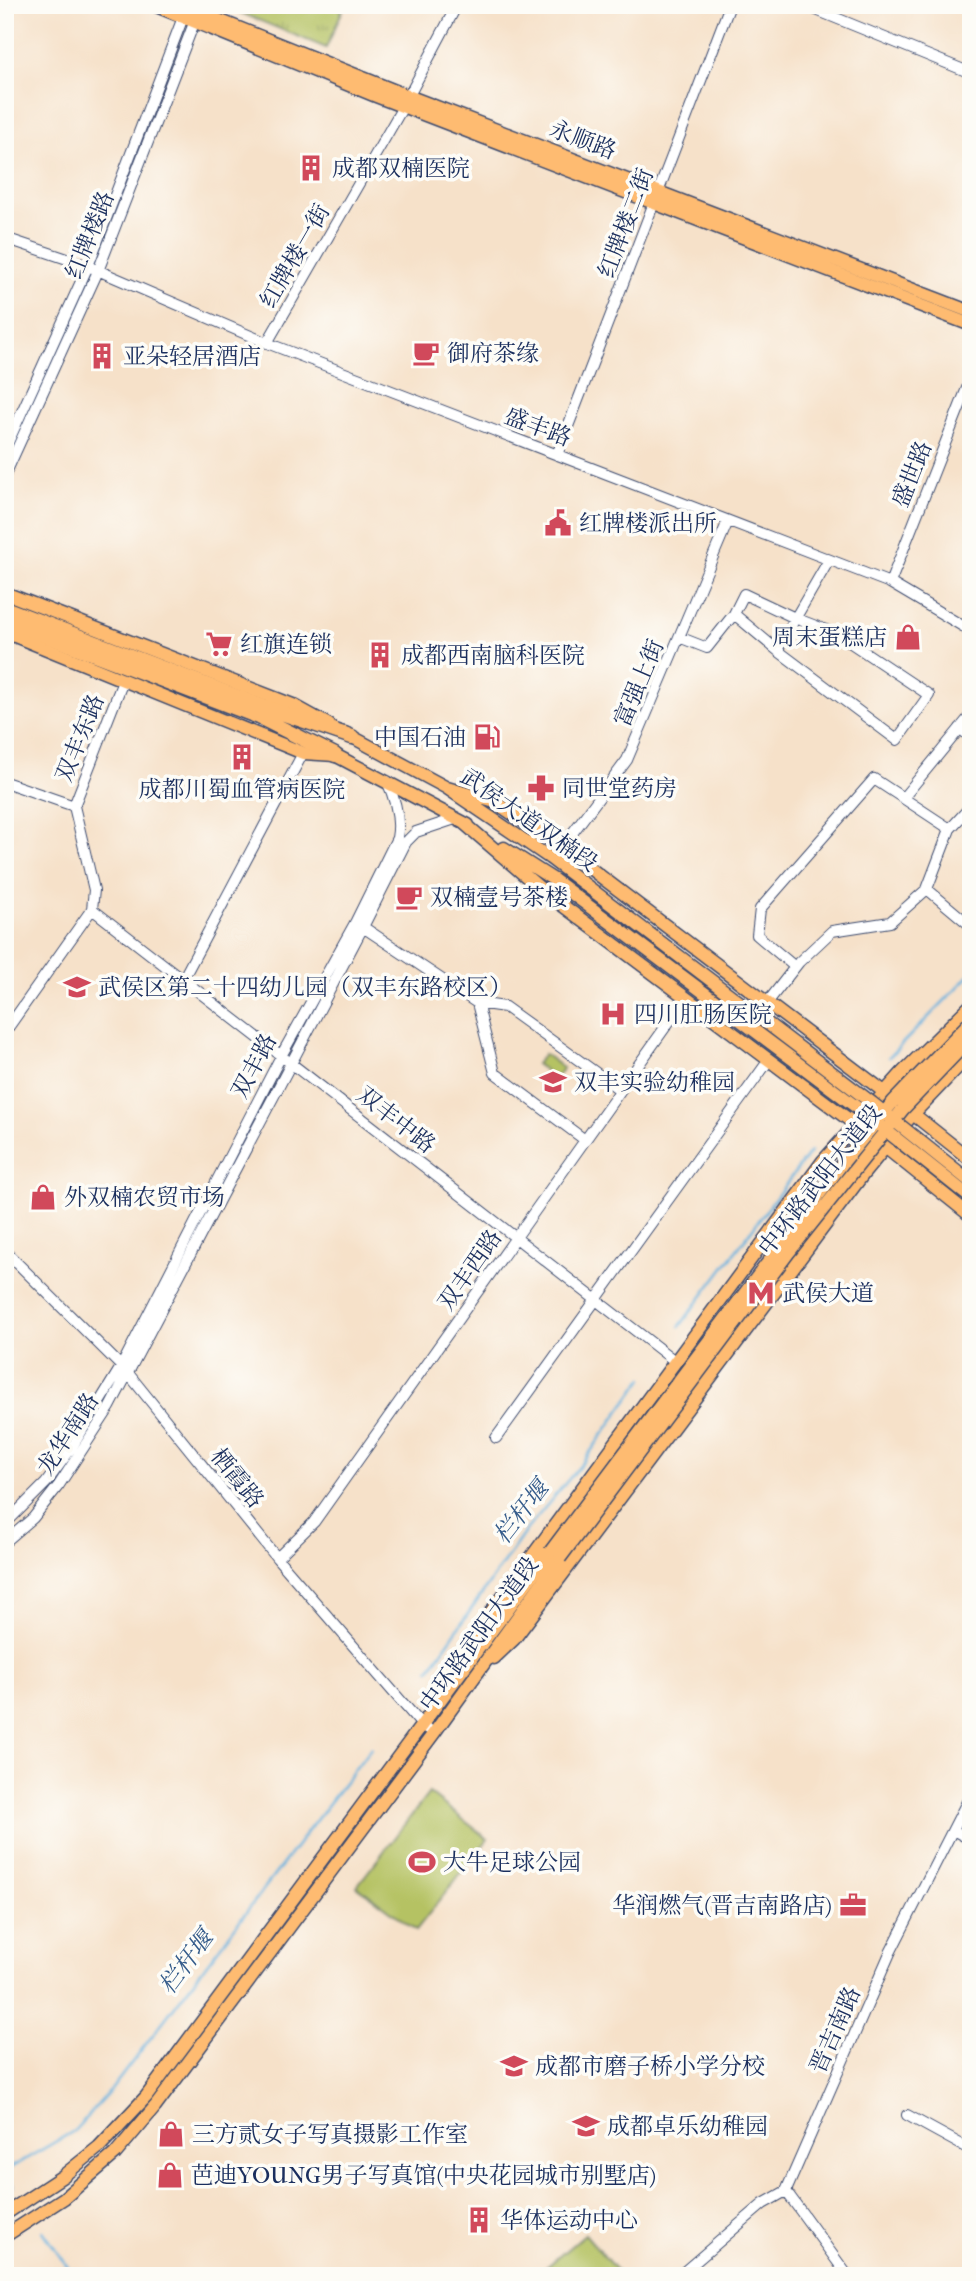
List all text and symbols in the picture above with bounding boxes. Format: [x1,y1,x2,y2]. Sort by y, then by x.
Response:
street label: 永顺路 [546,115,620,165]
building icon: 成都双楠医院 [296,153,326,183]
place label: 成都双楠医院 [332,155,470,182]
street label: 红牌楼二街 [593,164,659,282]
street label: 红牌楼路 [60,187,120,283]
street label: 红牌楼一街 [255,199,335,313]
cafe icon: 御府茶缘 [411,338,441,368]
place label: 御府茶缘 [447,340,539,367]
building icon: 亚朵轻居酒店 [87,341,117,371]
place label: 亚朵轻居酒店 [123,343,261,370]
street label: 盛丰路 [501,402,575,452]
street label: 盛世路 [887,437,937,511]
public building icon: 红牌楼派出所 [543,508,573,538]
place label: 红牌楼派出所 [579,510,717,537]
shop icon: 周末蛋糕店 [893,622,923,652]
place label: 周末蛋糕店 [772,624,887,651]
supermarket icon: 红旗连锁 [204,629,234,659]
place label: 红旗连锁 [240,631,332,658]
street label: 富强上街 [609,635,669,731]
building icon: 成都西南脑科医院 [365,640,395,670]
place label: 成都西南脑科医院 [401,642,585,669]
street label: 双丰东路 [50,690,110,786]
fuel station icon: 中国石油 [472,722,502,752]
place label: 中国石油 [374,724,466,751]
building icon: 成都川蜀血管病医院 [227,742,257,772]
street label: 武侯大道双楠段 [455,763,603,877]
pharmacy icon: 同世堂药房 [526,773,556,803]
place label: 同世堂药房 [562,775,677,802]
place label: 成都川蜀血管病医院 [139,776,346,803]
cafe icon: 双楠壹号茶楼 [394,882,424,912]
place label: 双楠壹号茶楼 [430,884,568,911]
school or university icon: 武侯区第二十四幼儿园（双丰东路校区） [62,972,92,1002]
place label: 武侯区第二十四幼儿园（双丰东路校区） [98,974,512,1001]
hospital icon: 四川肛肠医院 [598,999,628,1029]
place label: 四川肛肠医院 [634,1001,772,1028]
street label: 双丰路 [226,1029,282,1103]
school or university icon: 双丰实验幼稚园 [538,1067,568,1097]
place label: 双丰实验幼稚园 [574,1069,735,1096]
street label: 双丰中路 [351,1081,441,1159]
street label: 中环路武阳大道段 [753,1099,887,1261]
shop icon: 外双楠农贸市场 [28,1182,58,1212]
place label: 外双楠农贸市场 [64,1184,225,1211]
street label: 双丰西路 [433,1225,507,1315]
metro station icon: 武侯大道 [746,1278,776,1308]
place label: 武侯大道 [782,1280,874,1307]
street label: 龙华南路 [32,1388,104,1480]
street label: 栖霞路 [205,1443,269,1513]
water label: 栏杆堰 [488,1472,557,1549]
street label: 中环路武阳大道段 [414,1552,544,1716]
sports icon: 大牛足球公园 [407,1847,437,1877]
place label: 大牛足球公园 [443,1849,581,1876]
office icon: 华润燃气(晋吉南路店) [838,1890,868,1920]
place label: 华润燃气(晋吉南路店) [612,1892,832,1919]
water label: 栏杆堰 [153,1922,221,1999]
street label: 晋吉南路 [804,1982,866,2078]
school or university icon: 成都市磨子桥小学分校 [499,2051,529,2081]
place label: 成都市磨子桥小学分校 [535,2053,765,2080]
school or university icon: 成都卓乐幼稚园 [571,2111,601,2141]
place label: 成都卓乐幼稚园 [607,2113,768,2140]
shop icon: 三方贰女子写真摄影工作室 [156,2119,186,2149]
place label: 三方贰女子写真摄影工作室 [192,2121,468,2148]
shop icon: 芭迪YOUNG男子写真馆(中央花园城市别墅店) [155,2160,185,2190]
place label: 芭迪YOUNG男子写真馆(中央花园城市别墅店) [191,2162,656,2189]
building icon: 华体运动中心 [464,2205,494,2235]
place label: 华体运动中心 [500,2207,638,2234]

